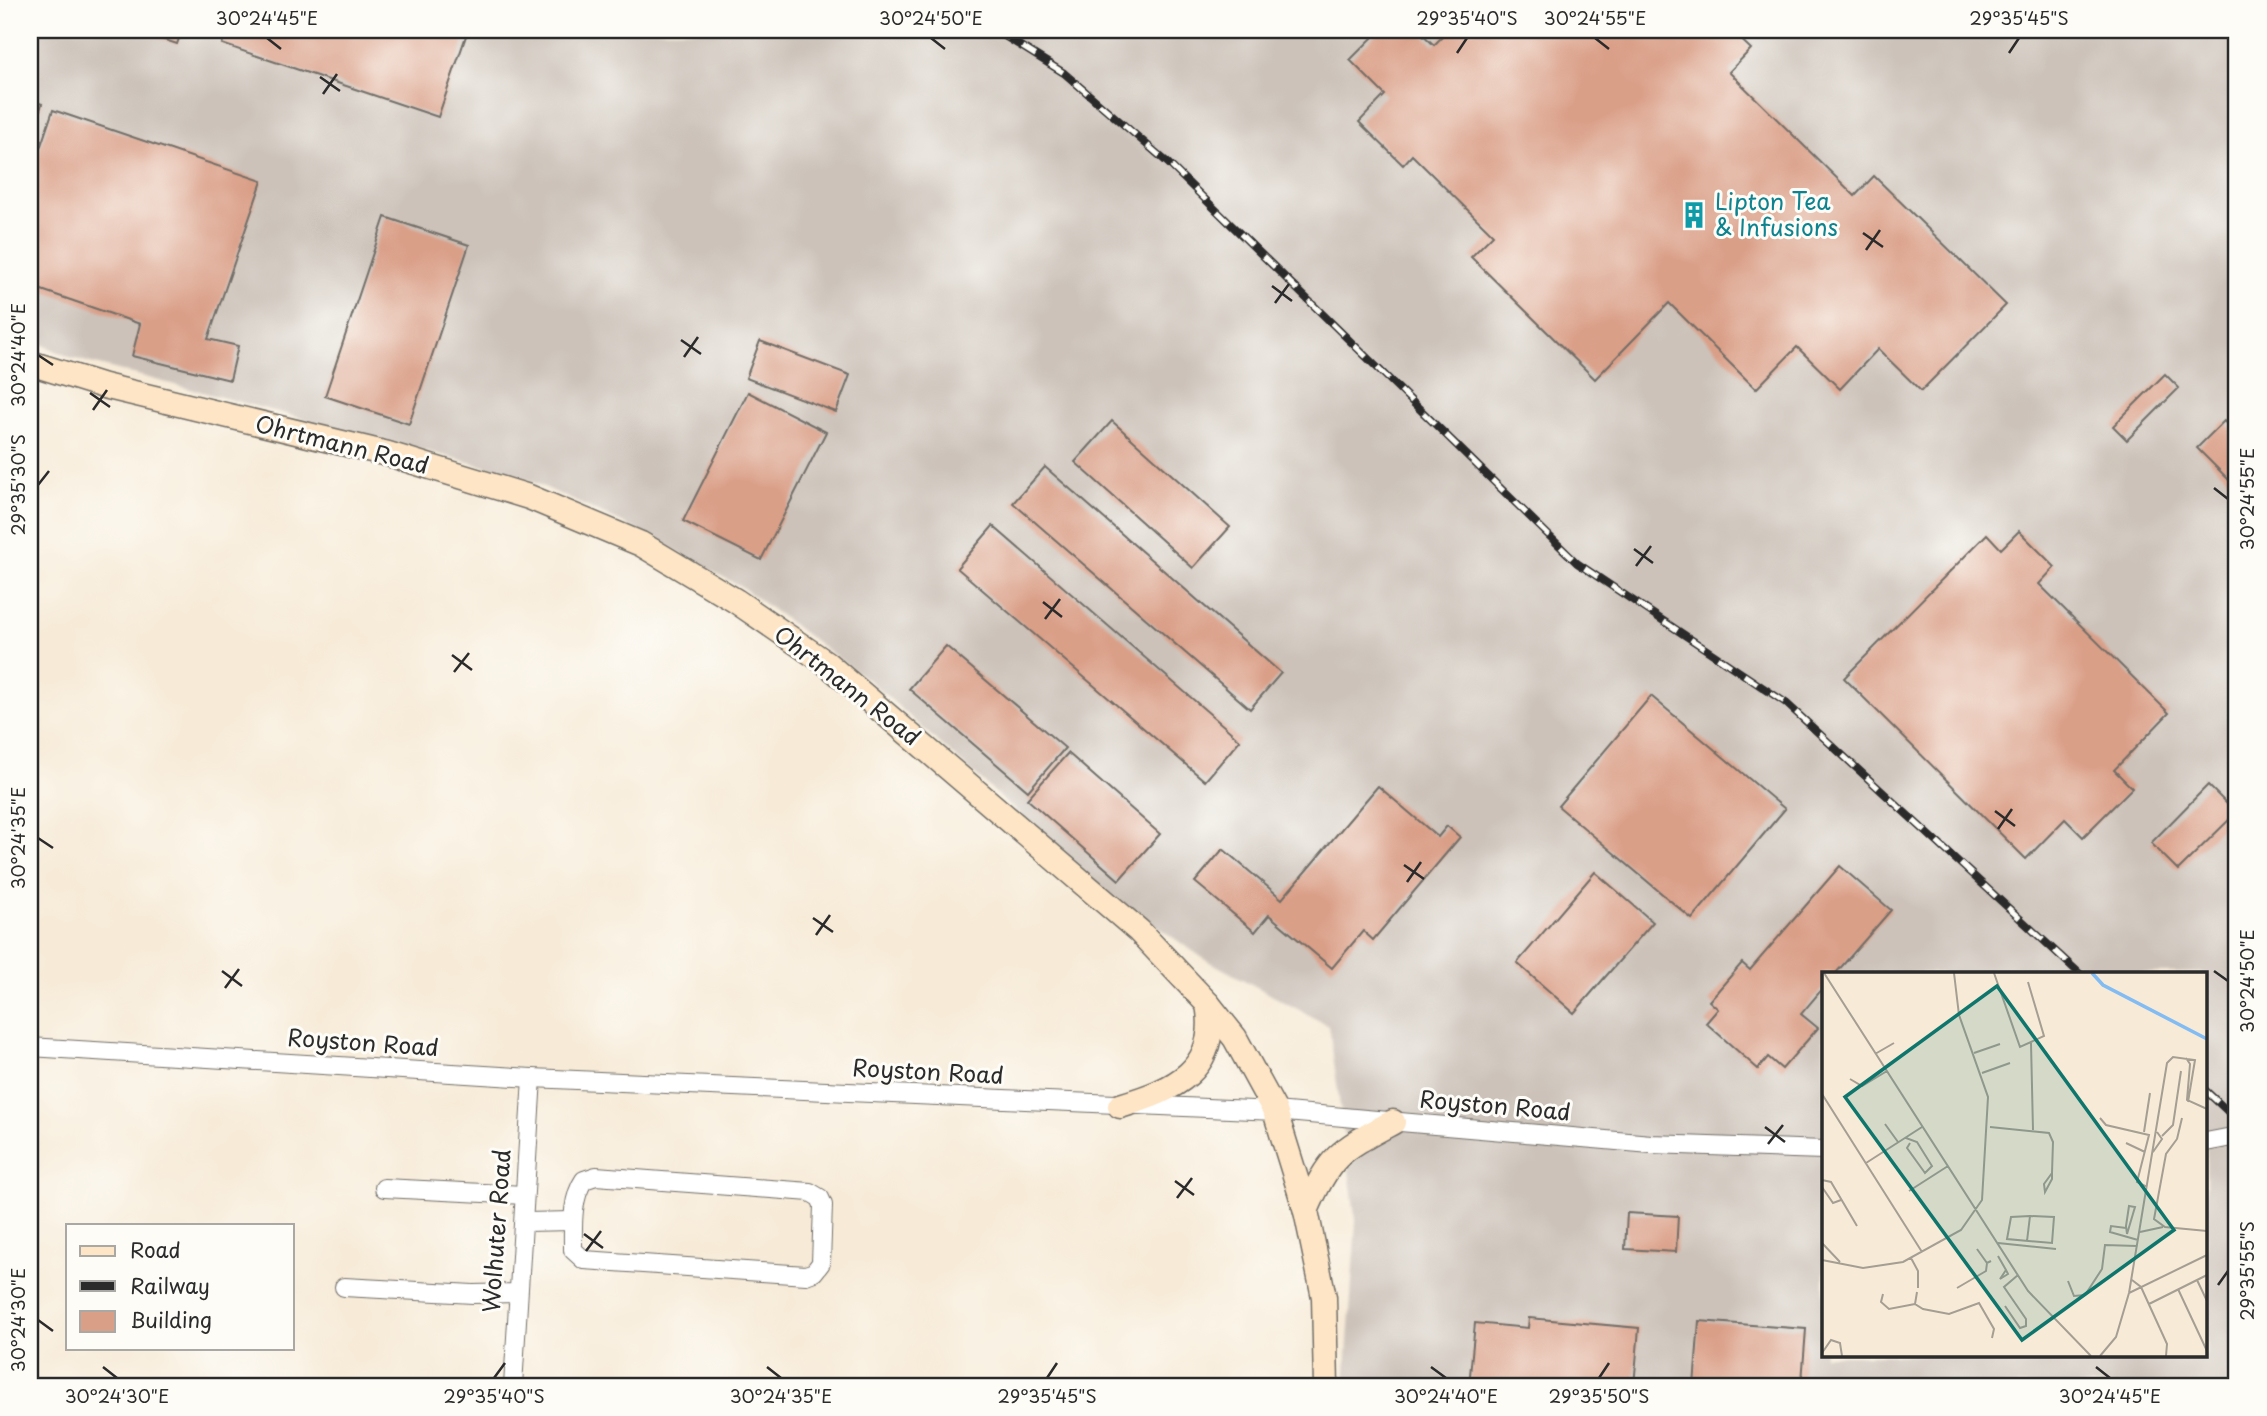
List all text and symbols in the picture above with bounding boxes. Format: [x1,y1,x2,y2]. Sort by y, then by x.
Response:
text: 30°24'45"E [216,4,318,31]
text: 30°24'50"E [879,4,983,31]
text: 29°35'40"S [1416,4,1518,31]
text: 30°24'55"E [1544,4,1646,31]
text: 29°35'45"S [1969,4,2069,31]
place label: Lipton Tea & Infusions [1715,183,1838,244]
building icon: Lipton Tea & Infusions [1679,200,1709,230]
text: 30°24'40"E [4,303,31,407]
street label: Ohrtmann Road [252,405,433,482]
text: 29°35'30"S [4,434,31,536]
text: 30°24'55"E [2233,448,2260,550]
street label: Ohrtmann Road [767,616,929,753]
text: 30°24'35"E [4,787,31,889]
text: 30°24'50"E [2233,929,2260,1033]
inset map [1822,972,2208,1356]
street label: Royston Road [286,1019,440,1064]
street label: Royston Road [851,1049,1005,1092]
street label: Royston Road [1418,1080,1572,1129]
street label: Wolhuter Road [472,1148,519,1314]
text: 29°35'55"S [2233,1221,2260,1321]
legend [66,1224,294,1350]
text: Road [130,1233,181,1265]
text: 30°24'30"E [4,1268,31,1372]
text: Railway [130,1269,210,1301]
text: Building [130,1303,212,1335]
text: 30°24'30"E [65,1382,169,1409]
text: 29°35'40"S [443,1382,545,1409]
text: 30°24'35"E [730,1382,832,1409]
text: 29°35'45"S [997,1382,1097,1409]
text: 30°24'40"E [1394,1382,1498,1409]
text: 29°35'50"S [1549,1382,1650,1409]
text: 30°24'45"E [2059,1382,2161,1409]

